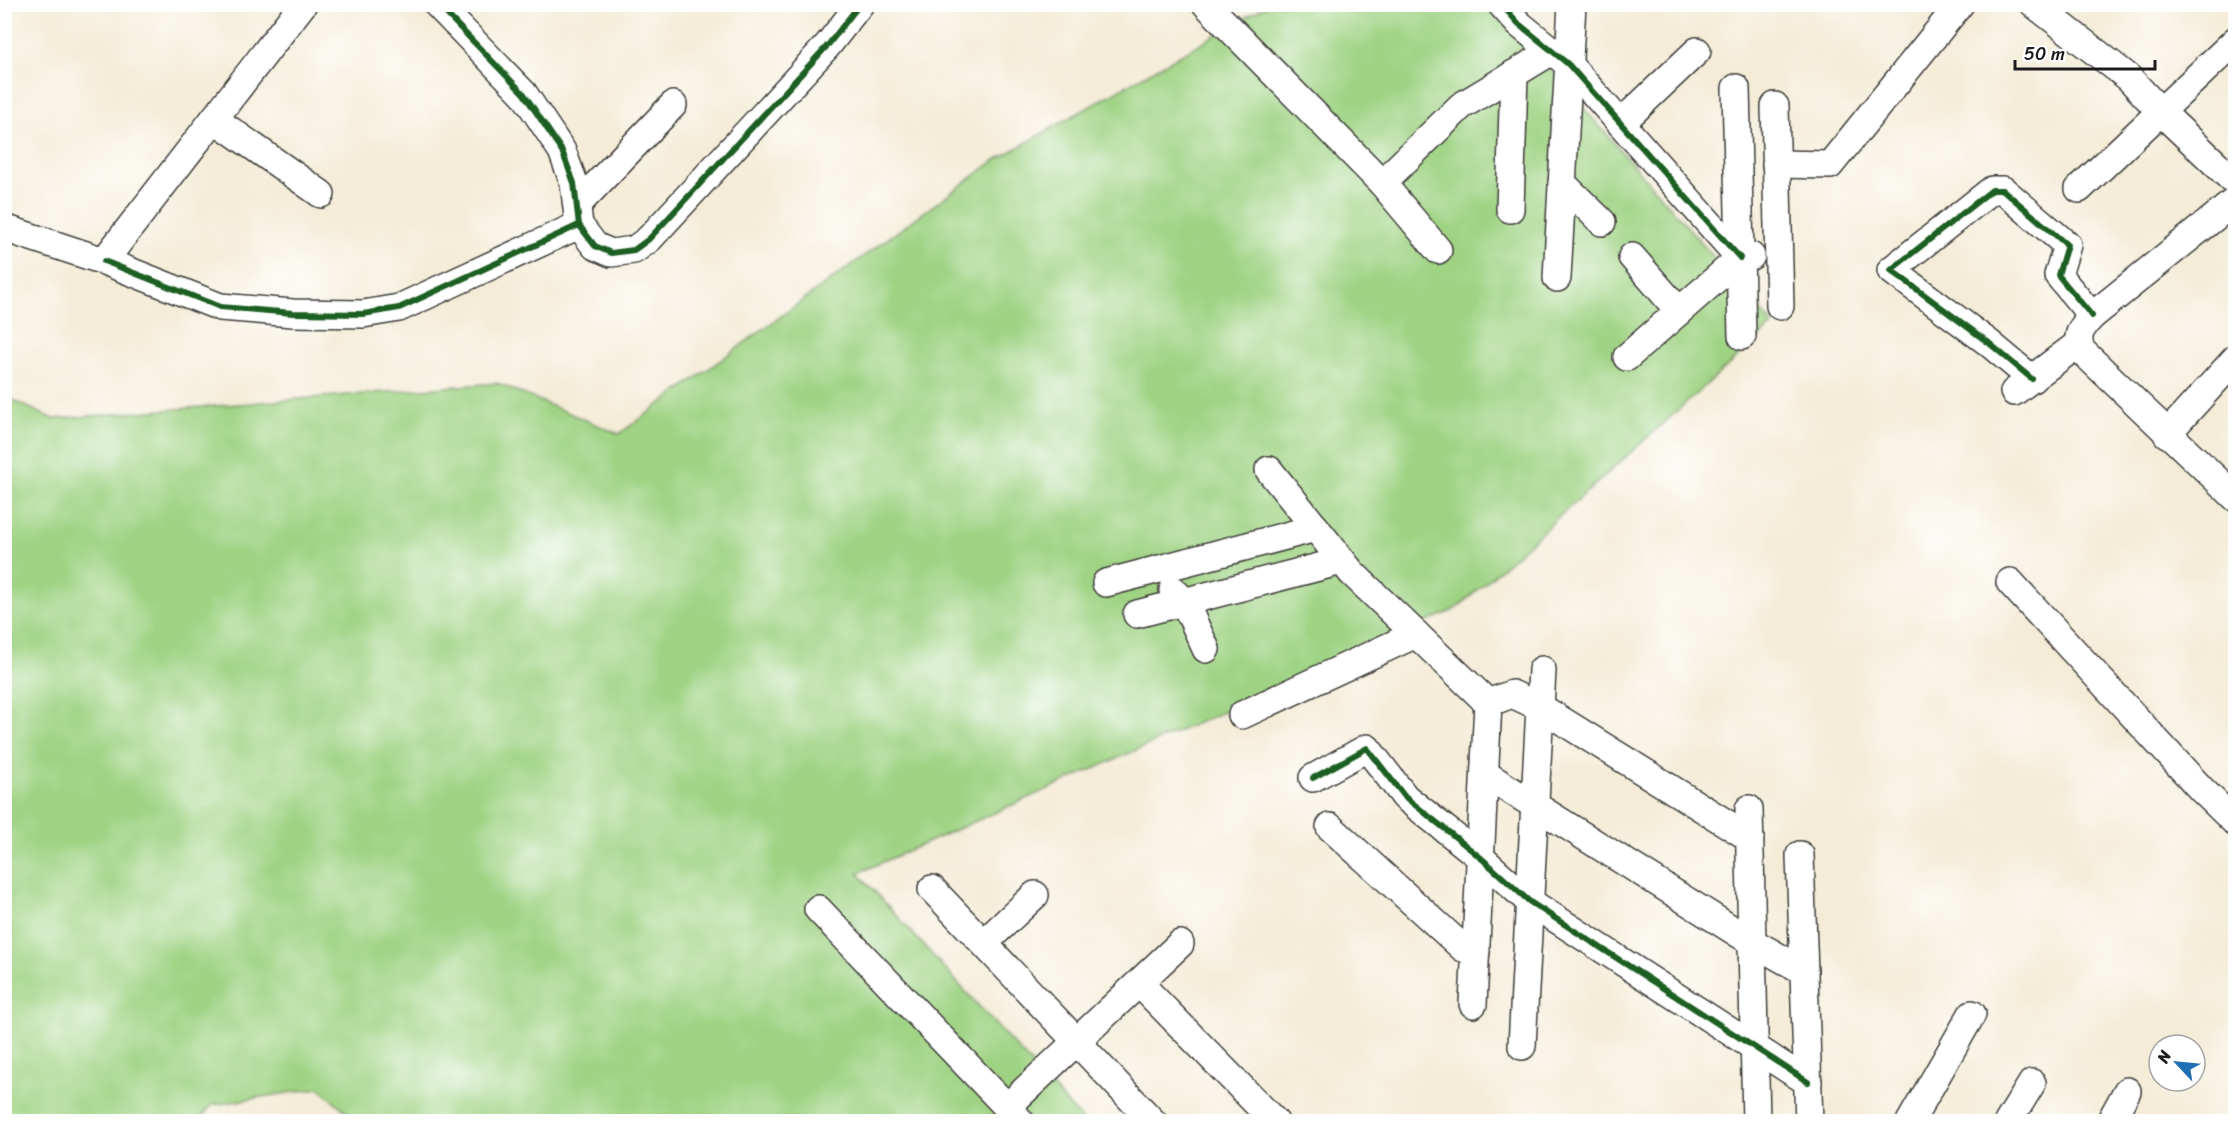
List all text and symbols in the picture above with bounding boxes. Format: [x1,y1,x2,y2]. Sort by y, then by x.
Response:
scale bar [2015,33,2154,71]
text: 50 m [2024,38,2065,70]
north arrow [2147,1033,2207,1093]
text: N [2148,1044,2180,1069]

